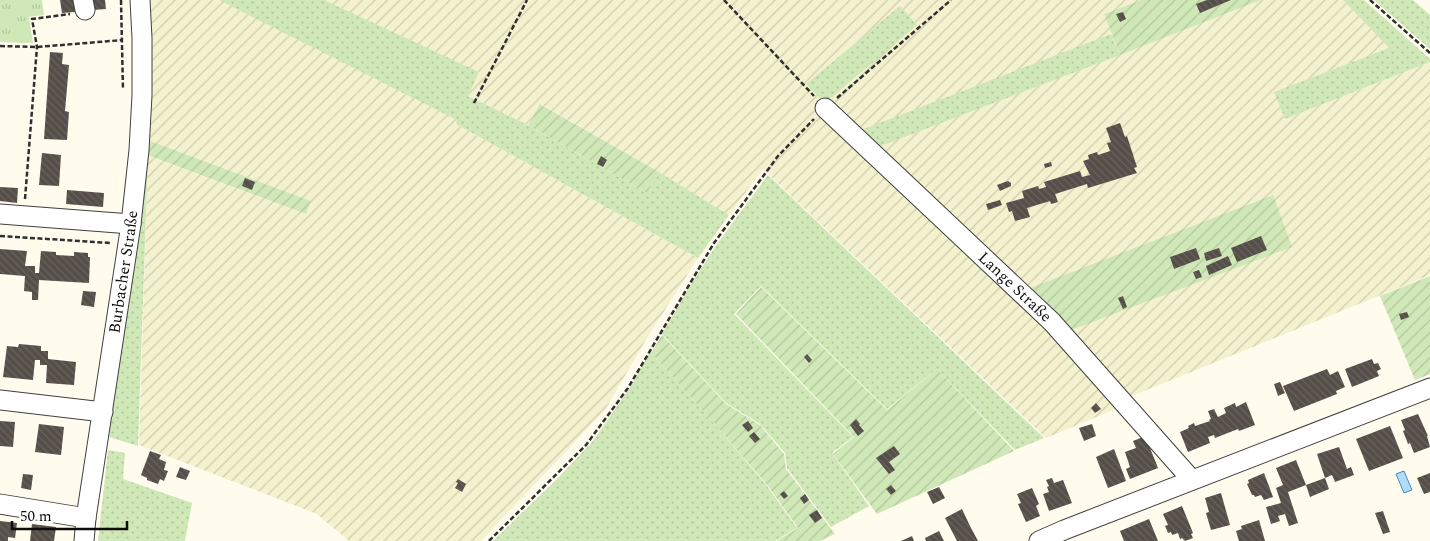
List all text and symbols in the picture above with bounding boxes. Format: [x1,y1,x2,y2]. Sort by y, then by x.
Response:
street label: Burbacher Straße [102,209,144,335]
street label: Lange Straße [973,246,1057,328]
scale bar [12,498,128,530]
text: 50 m [20,505,52,528]

